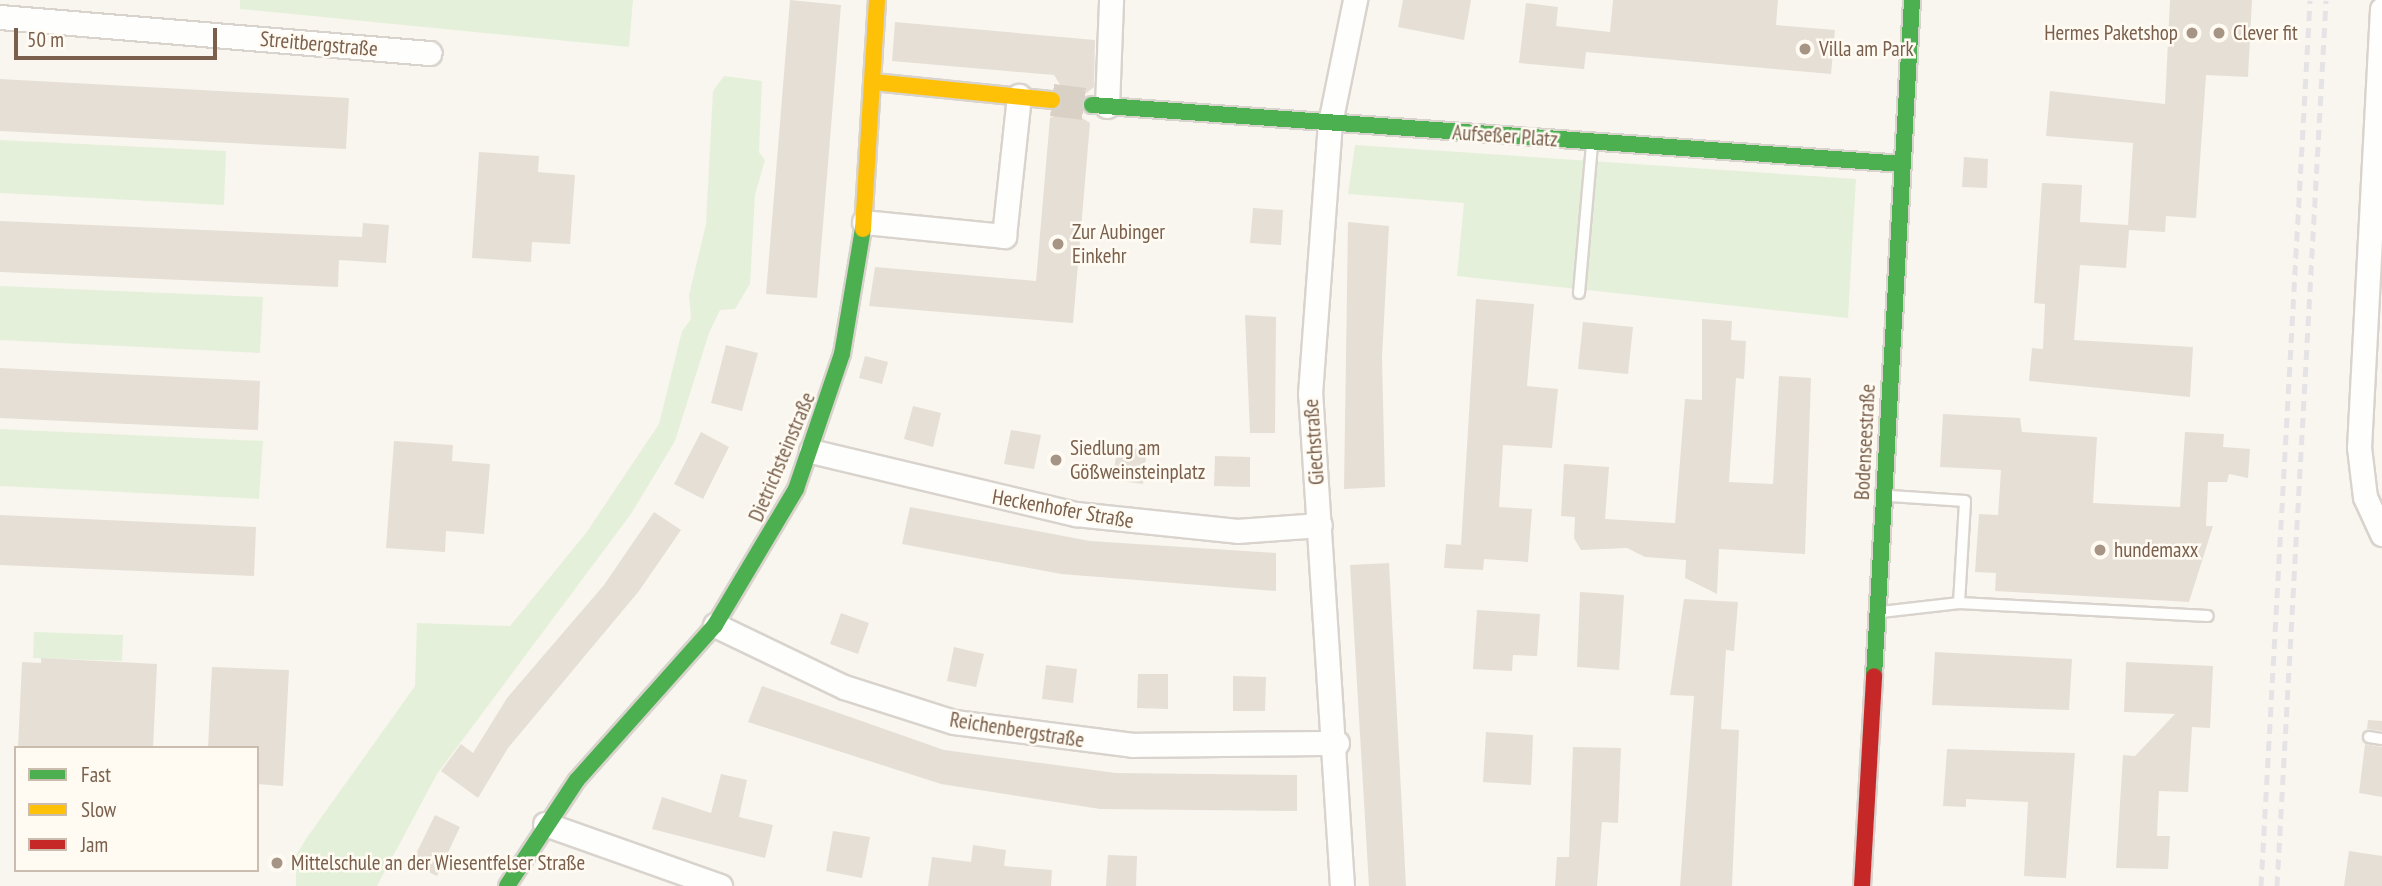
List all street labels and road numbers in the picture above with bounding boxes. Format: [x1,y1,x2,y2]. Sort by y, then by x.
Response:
street label: Streitbergstraße [259,26,379,62]
street label: Aufseßer Platz [1452,120,1558,152]
street label: Bodenseestraße [1849,383,1881,501]
street label: Dietrichsteinstraße [743,388,821,526]
street label: Giechstraße [1298,398,1330,486]
street label: Heckenhofer Straße [990,484,1136,534]
street label: Reichenbergstraße [948,707,1086,753]

